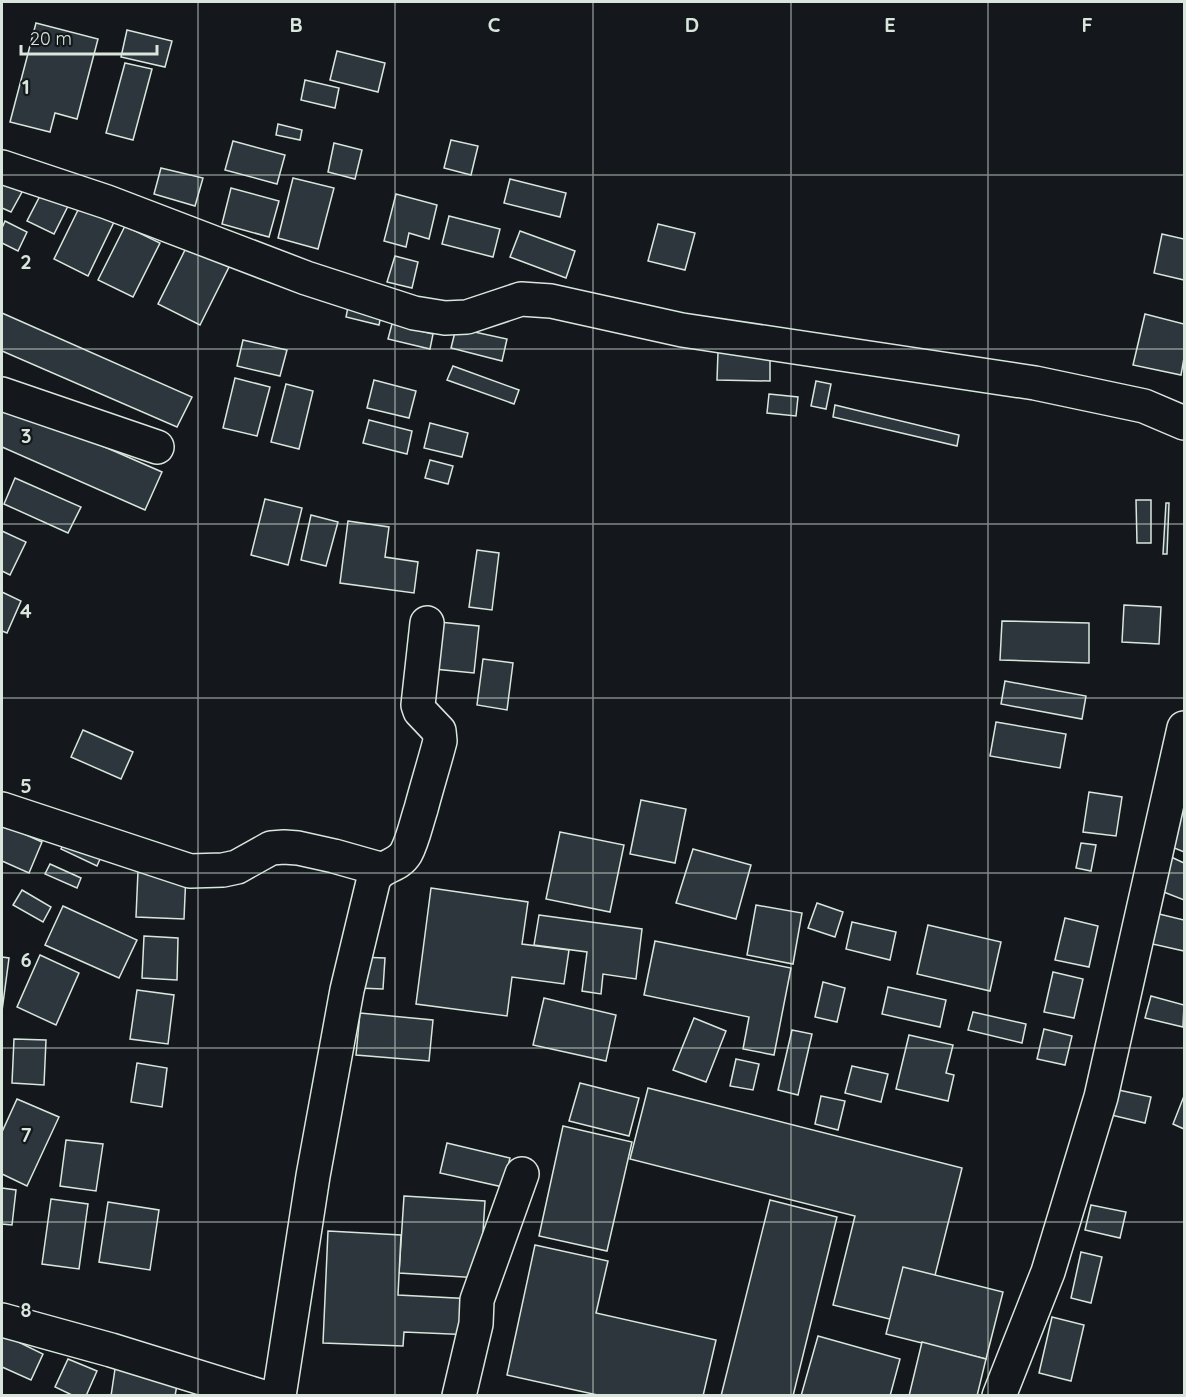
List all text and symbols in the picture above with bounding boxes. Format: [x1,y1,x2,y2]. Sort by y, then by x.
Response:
text: B [289,12,303,37]
text: C [488,12,501,37]
text: D [685,12,699,37]
text: E [884,12,896,37]
text: F [1081,12,1093,37]
scale bar [21,18,158,56]
text: 20 m [30,27,72,50]
text: 1 [22,74,30,99]
text: 2 [20,249,32,274]
text: 3 [21,423,31,448]
text: 4 [20,598,32,623]
text: 5 [20,773,32,798]
text: 6 [20,947,32,972]
text: 7 [21,1122,32,1147]
text: 8 [21,1297,32,1322]

